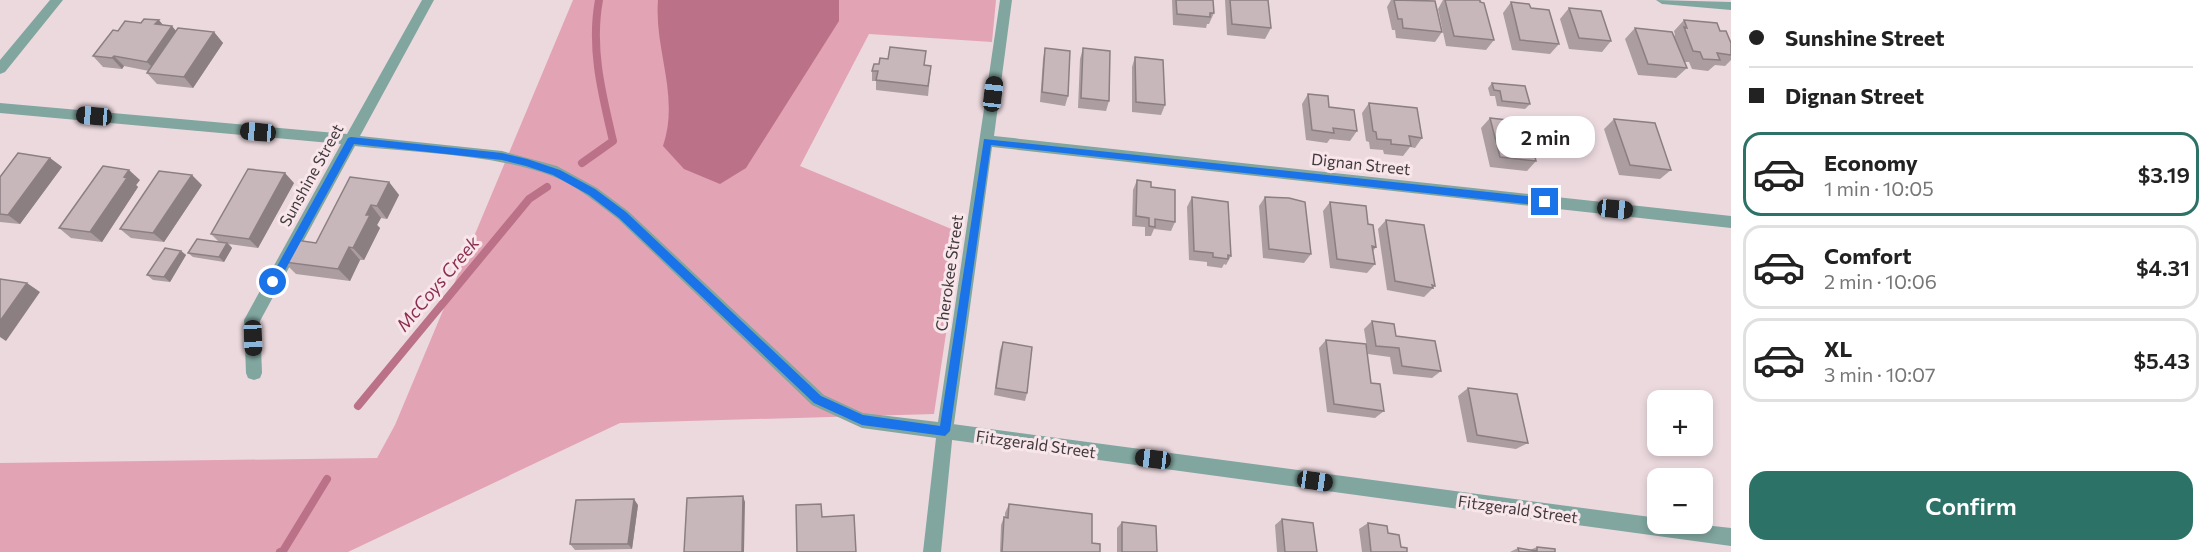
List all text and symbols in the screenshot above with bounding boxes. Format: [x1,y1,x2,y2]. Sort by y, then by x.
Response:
text: Sunshine Street [1785,24,1945,51]
car [982,75,1004,113]
text: Dignan Street [1785,82,1924,109]
car [75,105,113,127]
callout: 2 min [1496,115,1594,157]
street label: Sunshine Street [275,120,347,229]
car [239,121,277,143]
text: 2 min [1521,125,1570,149]
icon: car [1752,147,1806,201]
street label: Dignan Street [1311,149,1412,178]
text: Economy [1824,149,1918,176]
text: $3.19 [2138,161,2190,188]
text: 1 min · 10:05 [1824,176,1934,200]
route end [1531,188,1558,215]
car [1596,198,1634,220]
street label: Cherokee Street [931,213,966,333]
water label: McCoys Creek [391,230,484,335]
icon: car [1752,240,1806,294]
text: Comfort [1824,242,1912,269]
text: $4.31 [2136,254,2190,281]
route start [259,268,286,295]
text: 2 min · 10:06 [1824,269,1937,293]
car [243,320,263,356]
icon: car [1752,333,1806,387]
text: XL [1824,335,1852,362]
text: $5.43 [2134,347,2190,374]
text: 3 min · 10:07 [1824,362,1936,386]
map controls [1647,390,1713,534]
button: + [1647,390,1713,456]
street label: Fitzgerald Street [975,426,1098,461]
car [1134,448,1172,470]
button: − [1647,468,1713,534]
car [1296,470,1334,492]
button: Confirm [1749,471,2193,540]
street label: Fitzgerald Street [1457,491,1580,526]

